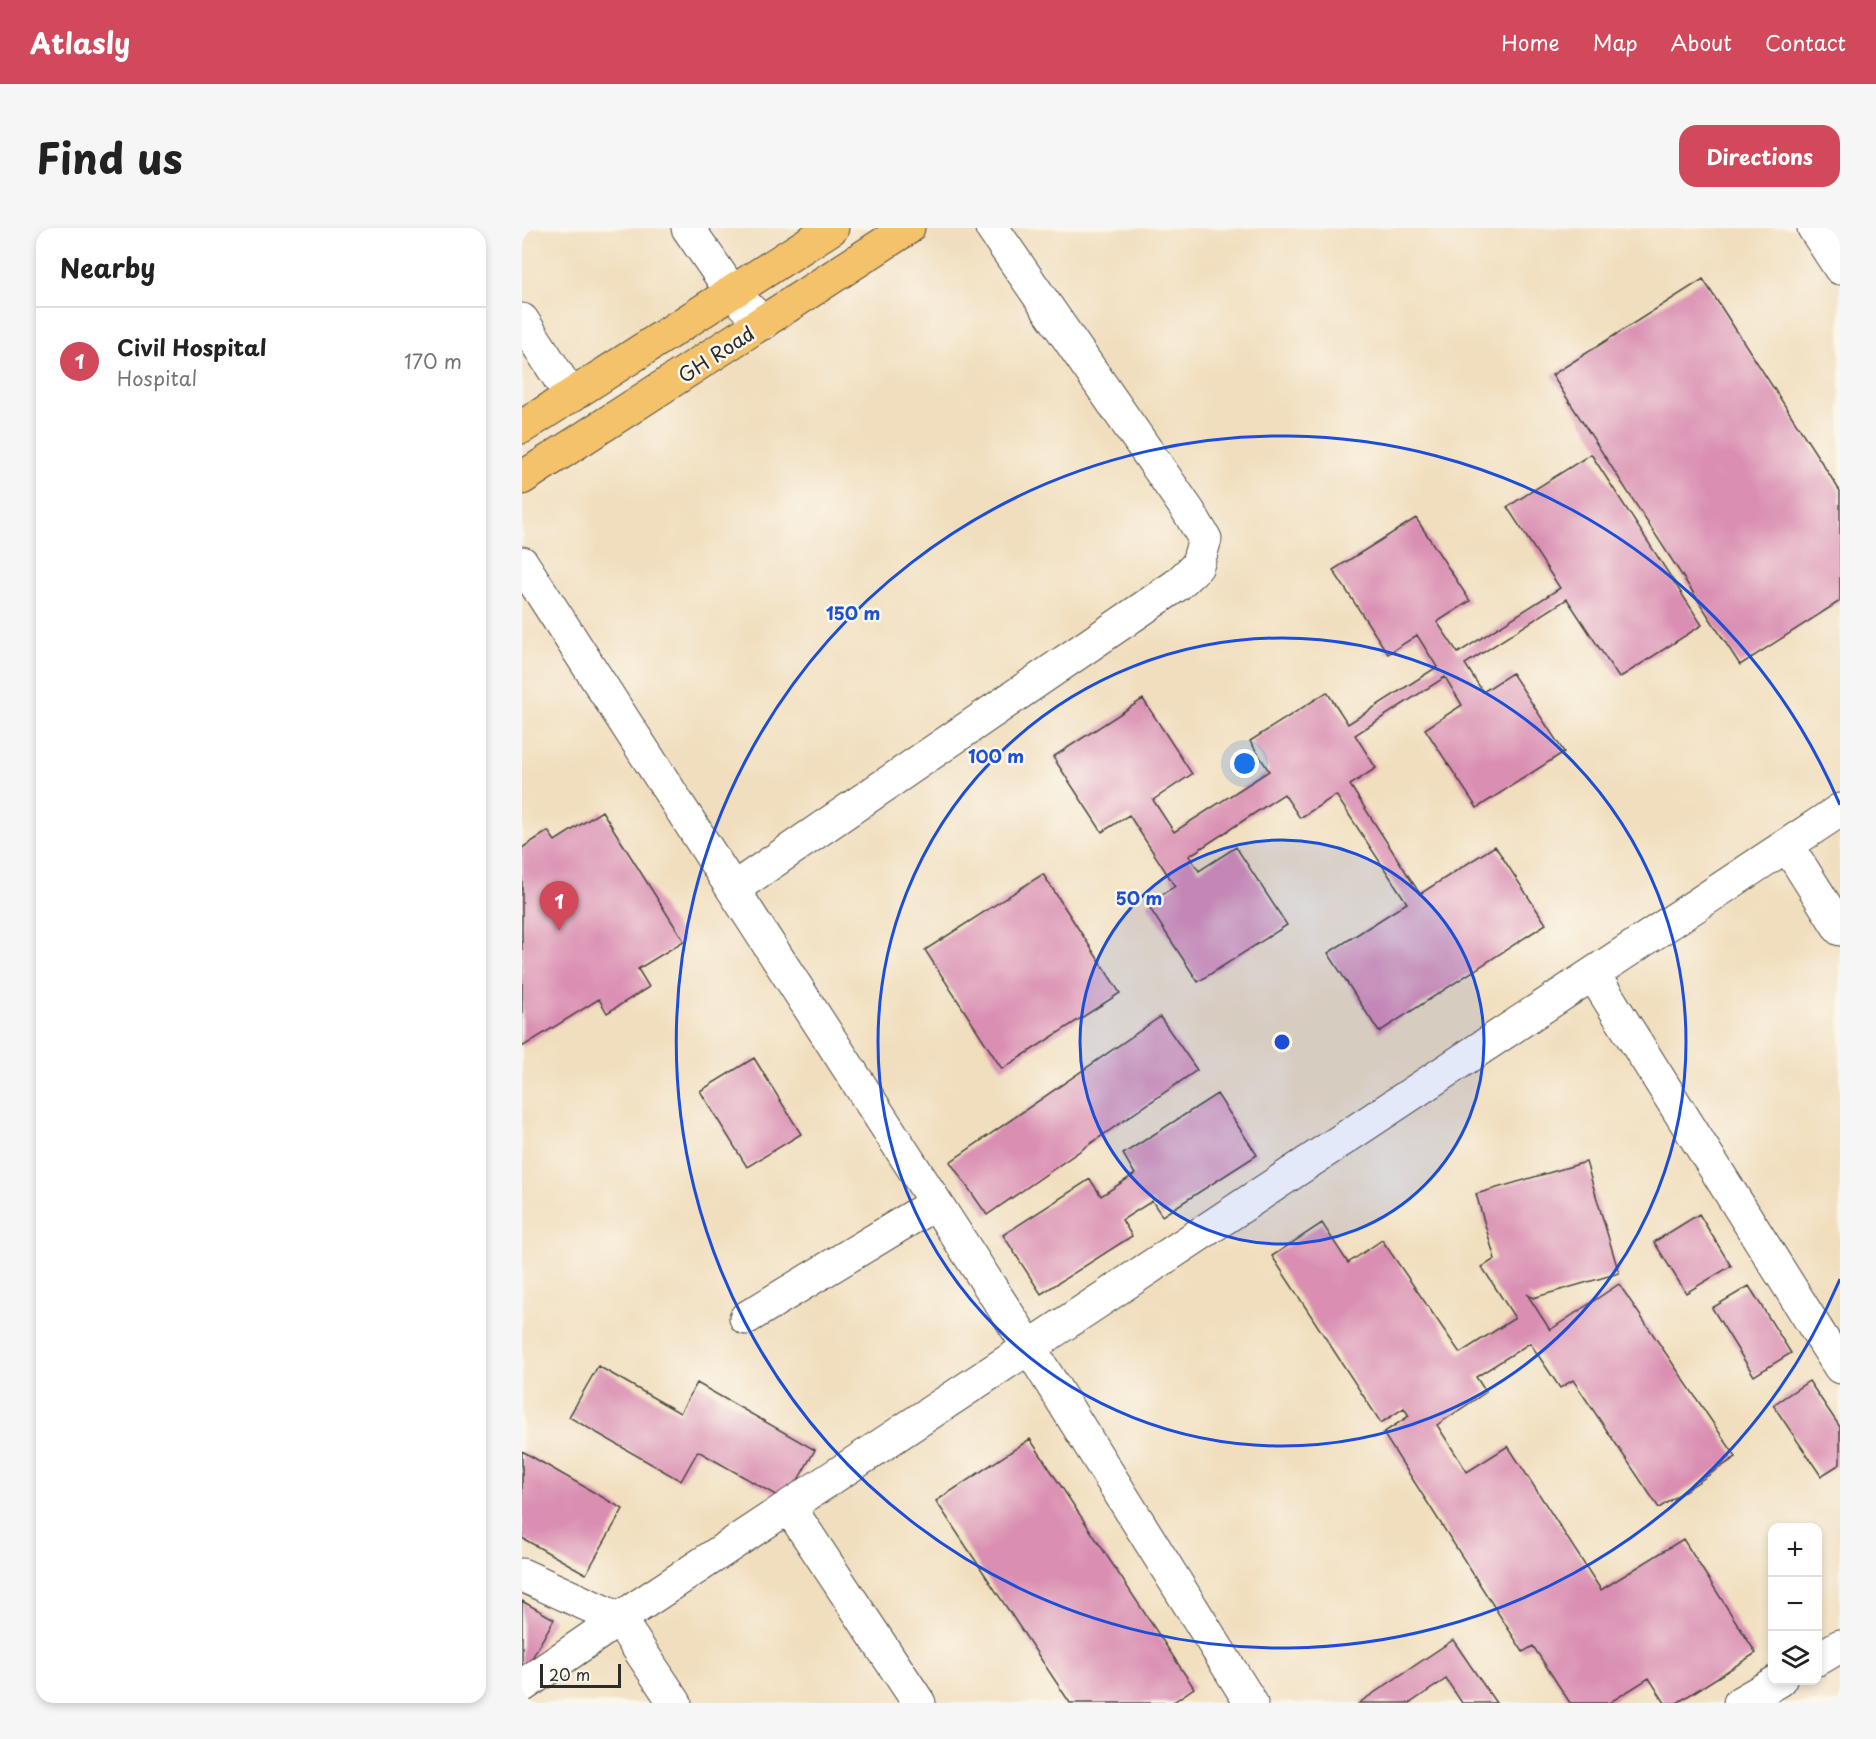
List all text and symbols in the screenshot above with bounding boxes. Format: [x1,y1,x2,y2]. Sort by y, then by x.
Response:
text: Atlasly [30,21,130,64]
text: Home [1501,26,1560,58]
text: Map [1593,26,1638,58]
text: About [1671,26,1732,58]
text: Contact [1765,26,1846,58]
text: Find us [36,125,183,188]
button: Directions [1679,125,1840,187]
text: Nearby [60,248,155,287]
street label: GH Road [672,318,760,390]
text: Civil Hospital [117,330,267,363]
text: 1 [75,346,84,376]
text: 170 m [404,346,462,376]
text: Hospital [117,363,197,393]
text: 150 m [826,599,880,626]
text: 100 m [968,742,1024,769]
your location [1230,749,1259,778]
pin: 1 [540,882,579,931]
text: 50 m [1116,884,1162,911]
centre of rings [1272,1032,1292,1052]
map controls [1768,1523,1822,1685]
button: + [1768,1523,1822,1577]
button: − [1768,1577,1822,1631]
button: layers [1768,1631,1822,1685]
scale bar [540,1661,621,1688]
text: 20 m [549,1662,590,1686]

